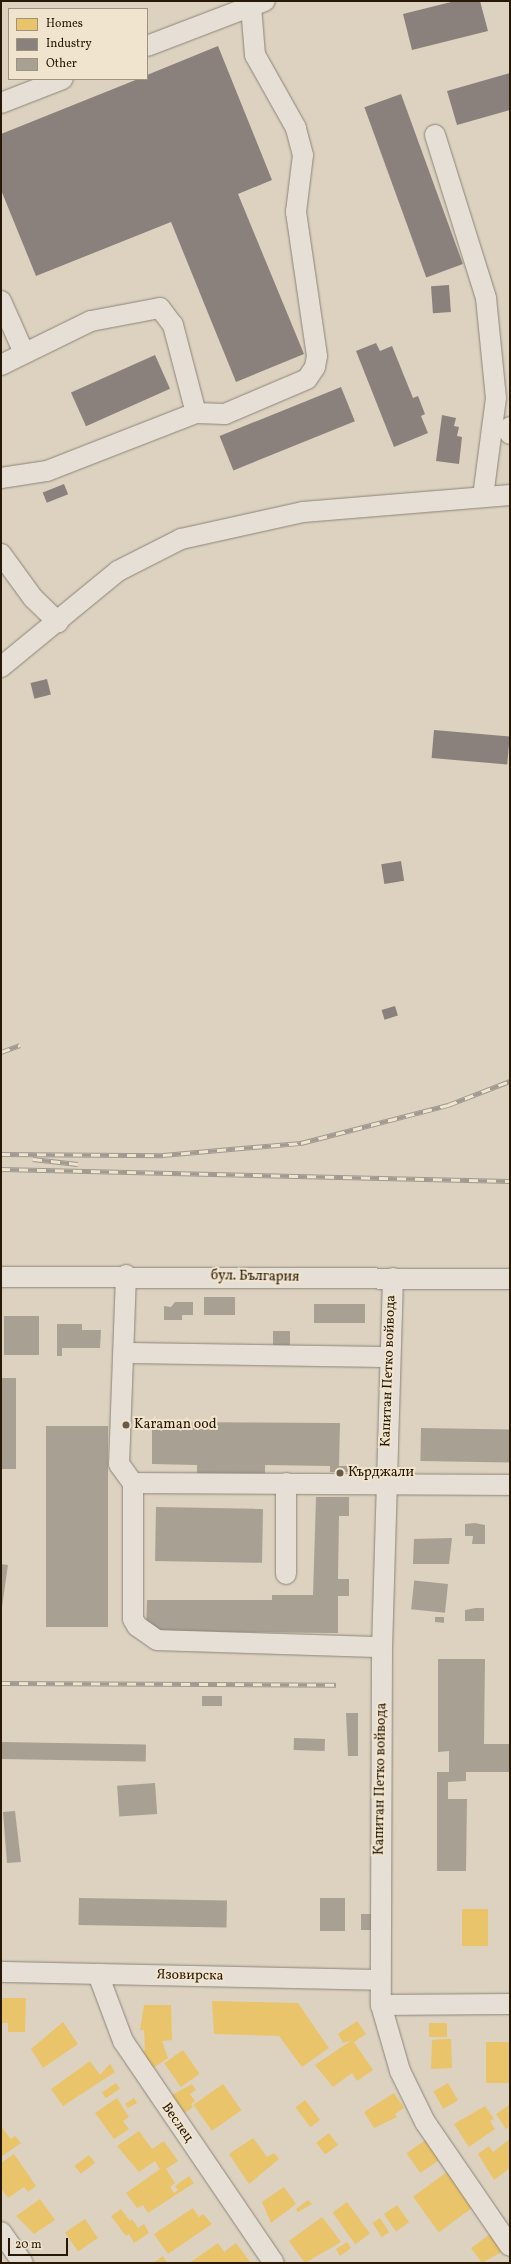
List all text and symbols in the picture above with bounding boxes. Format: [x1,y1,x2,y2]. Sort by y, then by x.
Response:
legend [8,8,148,80]
text: Homes [46,16,83,32]
text: Industry [46,36,92,52]
text: Other [46,56,77,72]
street label: бул. България [211,1268,299,1286]
street label: Капитан Петко войвода [378,1295,400,1447]
place label: Karaman ood [134,1417,217,1433]
marker: Karaman ood [121,1420,131,1430]
place label: Кърджали [348,1465,414,1481]
marker: Кърджали [335,1468,345,1478]
street label: Капитан Петко войвода [371,1703,391,1855]
street label: Язовирска [156,1967,224,1985]
street label: Веслец [157,2100,197,2146]
scale bar [10,2230,70,2256]
text: 20 m [15,2237,42,2253]

